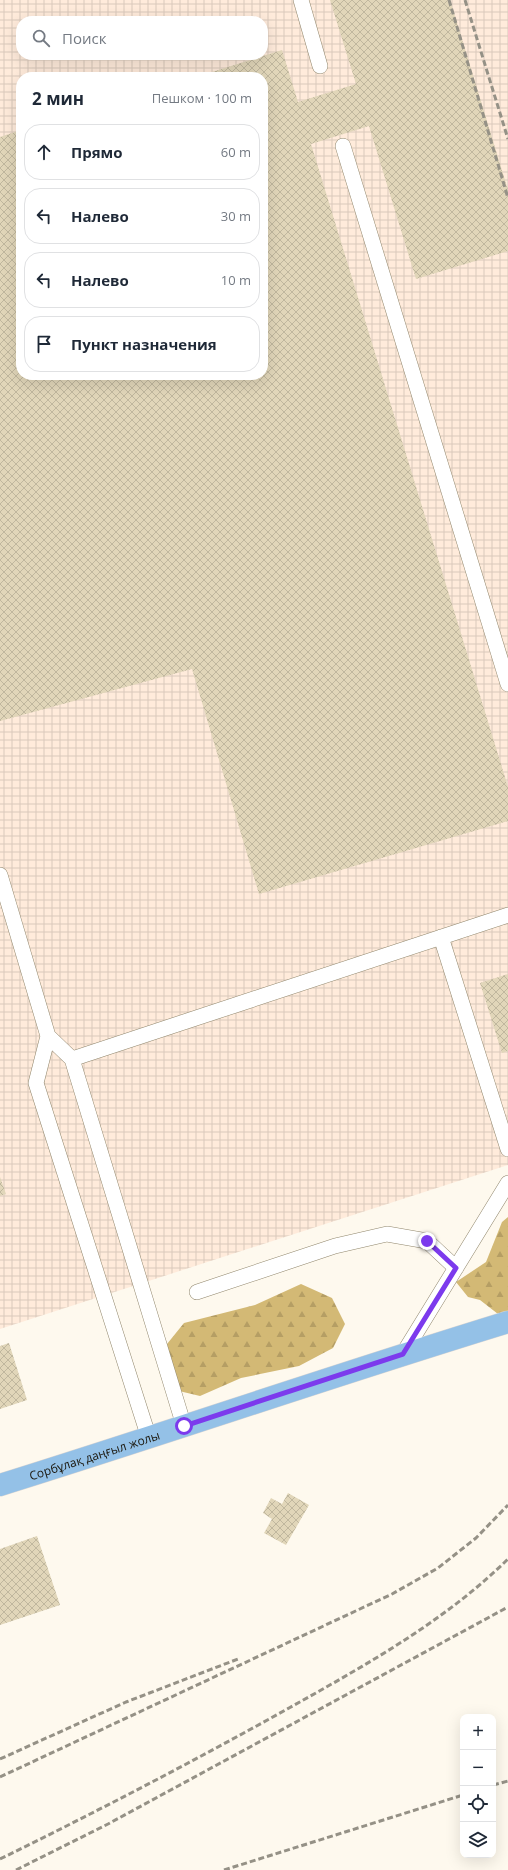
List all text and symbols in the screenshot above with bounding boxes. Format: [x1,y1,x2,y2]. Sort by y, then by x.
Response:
search box [16,16,268,60]
icon: search [30,27,52,49]
text: Поиск [62,28,106,48]
text: 2 мин [32,87,84,110]
text: Пешком · 100 m [152,89,252,107]
icon: ahead [33,141,55,163]
text: Прямо [71,142,123,162]
text: 60 m [221,143,251,161]
icon: left [33,205,55,227]
text: Налево [71,206,129,226]
text: 30 m [221,207,251,225]
icon: left [33,269,55,291]
text: Налево [71,270,129,290]
text: 10 m [221,271,251,289]
icon: arrive [33,333,55,355]
text: Пункт назначения [71,334,217,354]
route end [418,1232,436,1250]
route start [175,1417,193,1435]
street label: Сорбұлақ даңғыл жолы [27,1426,162,1484]
map controls [460,1714,496,1858]
button: + [460,1714,496,1750]
button: − [460,1750,496,1786]
button: locate [460,1786,496,1822]
button: layers [460,1822,496,1858]

